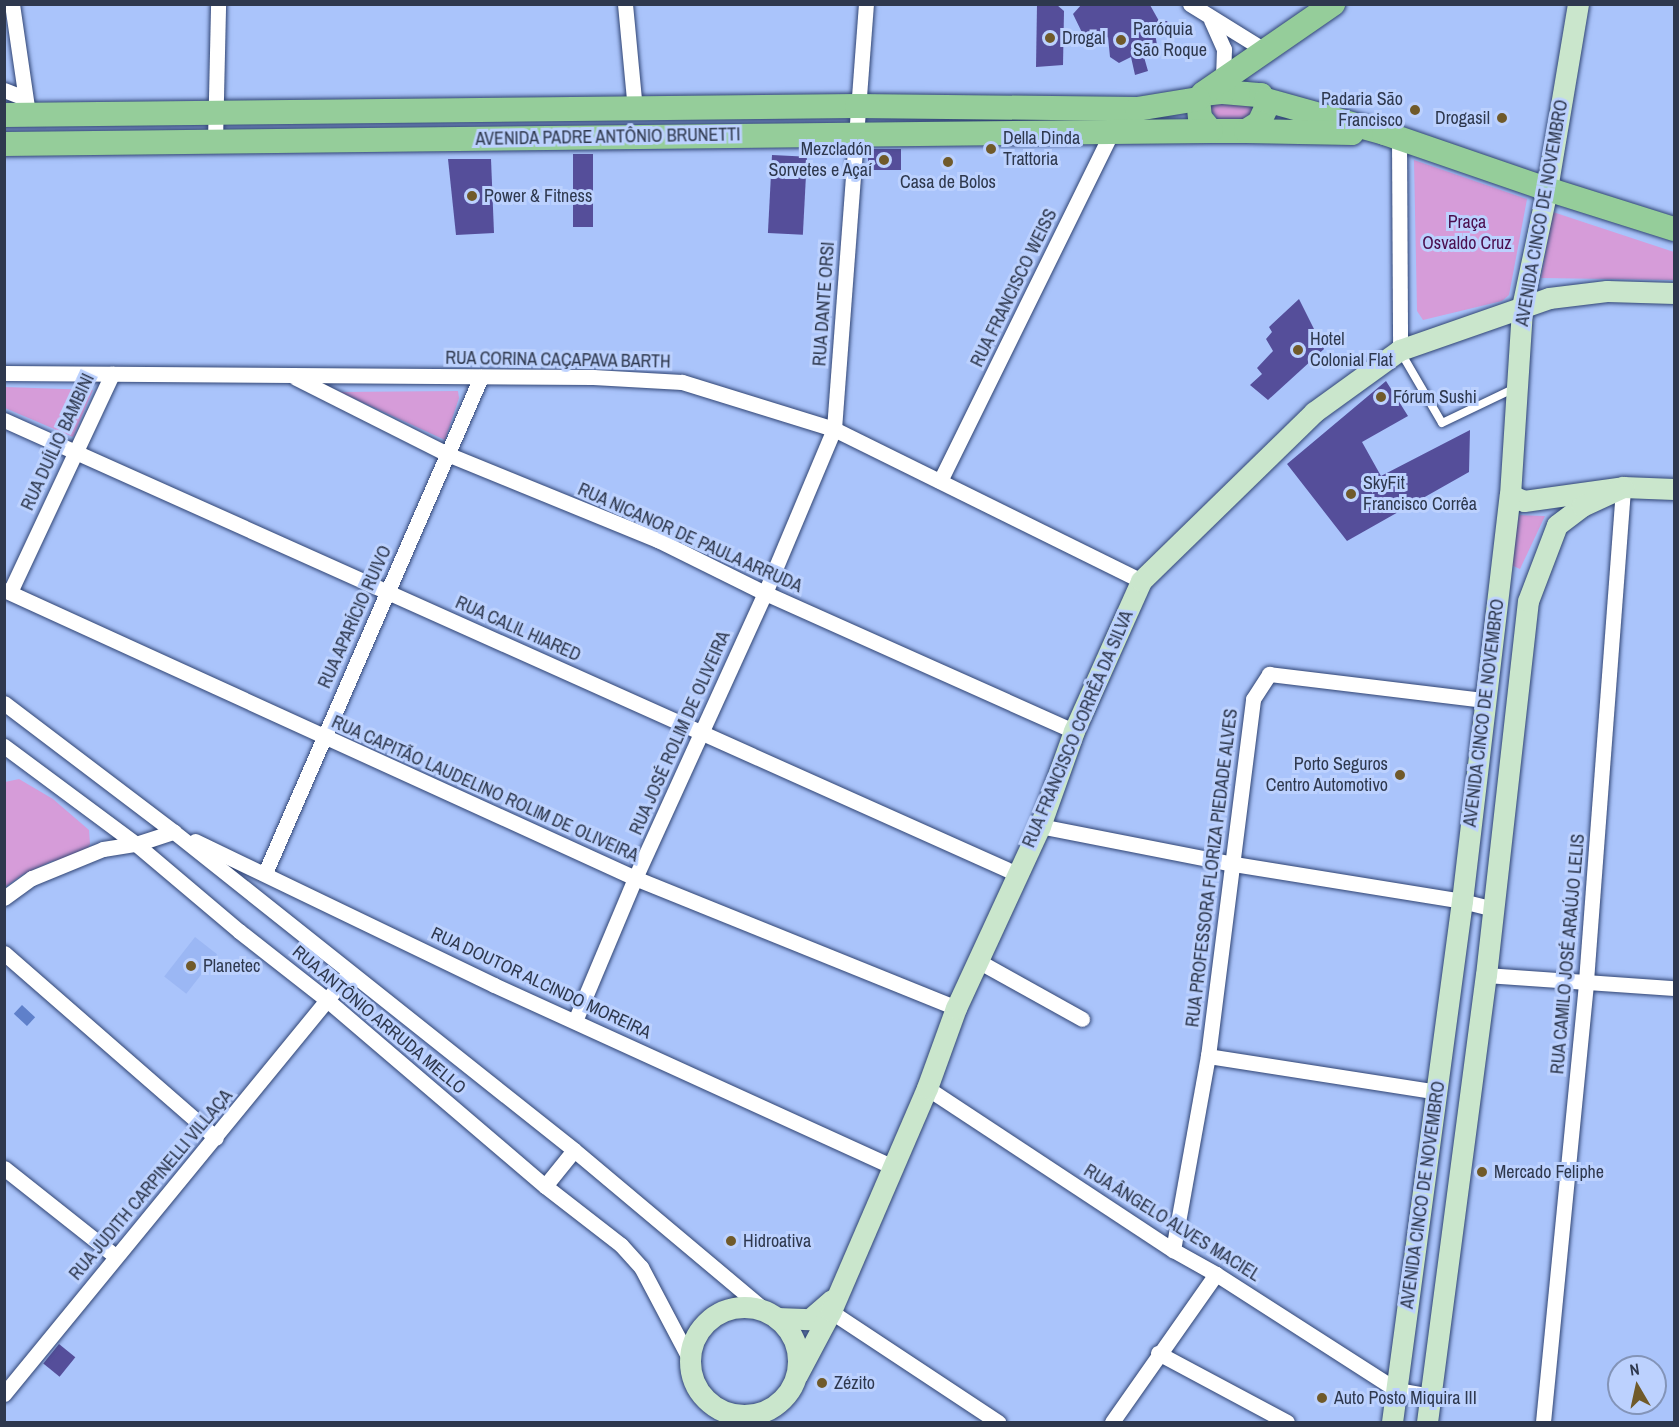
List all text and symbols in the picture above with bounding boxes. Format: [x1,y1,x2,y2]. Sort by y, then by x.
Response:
place label: Paróquia São Roque [1133,19,1207,62]
place label: Drogal [1062,27,1105,49]
marker: Drogal [1043,31,1057,45]
marker: Paróquia São Roque [1114,33,1128,47]
place label: Padaria São Francisco [1321,89,1403,132]
street label: AVENIDA CINCO DE NOVEMBRO [1511,98,1573,328]
marker: Padaria São Francisco [1408,103,1422,117]
place label: Drogasil [1435,107,1490,129]
marker: Drogasil [1495,111,1509,125]
street label: AVENIDA PADRE ANTÔNIO BRUNETTI [475,124,741,150]
place label: Della Dinda Trattoria [1003,128,1080,170]
place label: Mezcladón Sorvetes e Açaí [768,139,872,182]
marker: Della Dinda Trattoria [984,142,998,156]
marker: Mezcladón Sorvetes e Açaí [877,153,891,167]
marker: Casa de Bolos [941,155,955,169]
place label: Casa de Bolos [900,171,996,193]
place label: Power & Fitness [484,185,592,207]
marker: Power & Fitness [465,189,479,203]
street label: RUA FRANCISCO WEISS [966,205,1062,371]
park label: Praça Osvaldo Cruz [1422,212,1512,254]
street label: RUA DANTE ORSI [809,241,839,367]
place label: Hotel Colonial Flat [1310,329,1393,372]
marker: Hotel Colonial Flat [1291,343,1305,357]
street label: RUA CORINA CAÇAPAVA BARTH [444,347,672,373]
street label: RUA DUÍLIO BAMBINI [17,370,99,514]
place label: Fórum Sushi [1393,386,1477,408]
marker: Fórum Sushi [1374,390,1388,404]
place label: SkyFit Francisco Corrêa [1363,473,1477,516]
street label: RUA NICANOR DE PAULA ARRUDA [573,478,807,598]
marker: SkyFit Francisco Corrêa [1344,487,1358,501]
street label: RUA APARÍCIO RUIVO [313,542,397,692]
street label: RUA CALIL HIARED [451,591,585,667]
street label: AVENIDA CINCO DE NOVEMBRO [1459,597,1509,829]
street label: RUA FRANCISCO CORRÊA DA SILVA [1018,606,1138,852]
street label: RUA JOSÉ ROLIM DE OLIVEIRA [625,627,735,839]
street label: RUA PROFESSORA FLORIZA PIEDADE ALVES [1182,706,1242,1030]
street label: RUA CAPITÃO LAUDELINO ROLIM DE OLIVEIRA [328,711,642,867]
place label: Porto Seguros Centro Automotivo [1265,754,1388,796]
marker: Porto Seguros Centro Automotivo [1393,768,1407,782]
street label: RUA CAMILO JOSÉ ARAÚJO LELIS [1547,832,1589,1076]
street label: RUA DOUTOR ALCINDO MOREIRA [427,922,655,1044]
street label: RUA ANTÔNIO ARRUDA MELLO [287,940,471,1100]
place label: Planetec [203,955,260,977]
marker: Planetec [184,959,198,973]
street label: AVENIDA CINCO DE NOVEMBRO [1396,1080,1450,1310]
street label: RUA JUDITH CARPINELLI VILLAÇA [65,1085,237,1285]
street label: RUA ÂNGELO ALVES MACIEL [1079,1159,1265,1287]
place label: Mercado Feliphe [1494,1161,1604,1183]
marker: Mercado Feliphe [1475,1165,1489,1179]
place label: Hidroativa [743,1230,811,1252]
marker: Hidroativa [724,1234,738,1248]
north arrow [1607,1355,1667,1415]
text: N [1628,1358,1641,1381]
place label: Zézito [834,1372,875,1394]
marker: Zézito [815,1376,829,1390]
place label: Auto Posto Miquira III [1334,1387,1477,1409]
marker: Auto Posto Miquira III [1315,1391,1329,1405]

